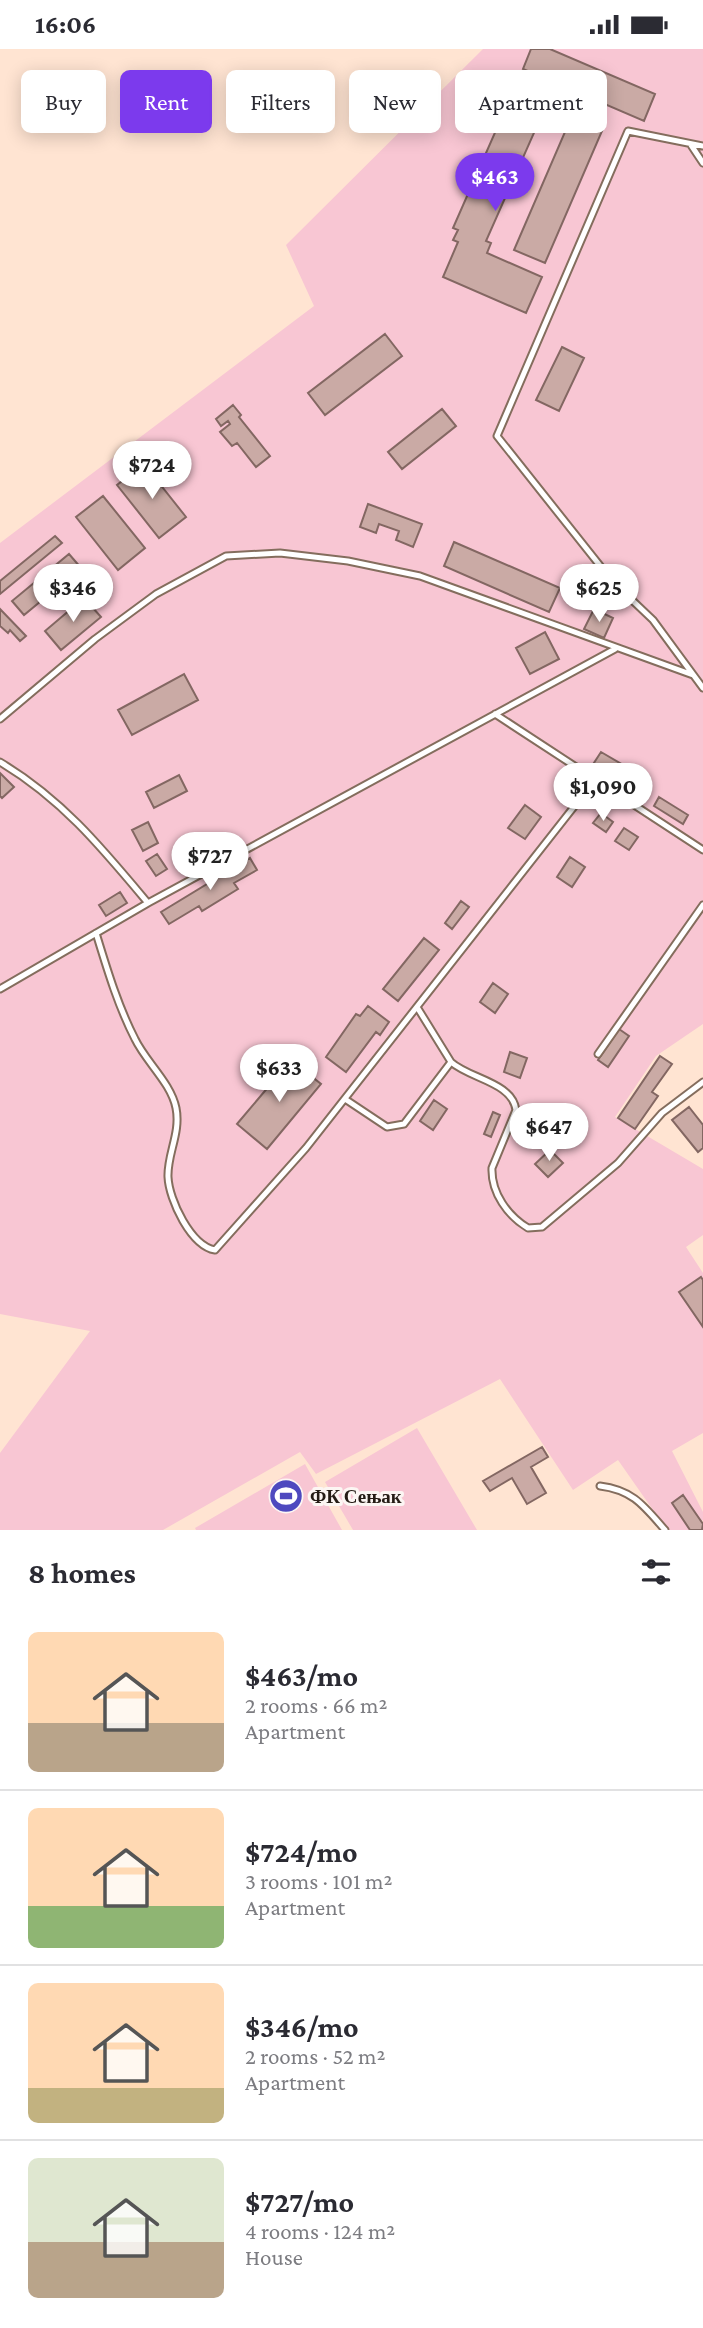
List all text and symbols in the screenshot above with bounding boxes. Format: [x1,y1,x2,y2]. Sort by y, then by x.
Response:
text: 16:06 [35,10,96,39]
chip: Buy [21,70,106,133]
chip: Rent [120,70,212,133]
chip: Filters [226,70,335,133]
chip: New [349,70,441,133]
chip: Apartment [455,70,607,133]
pin: $463 [454,153,536,213]
text: $463 [471,163,519,189]
pin: $724 [111,441,193,501]
text: $724 [129,451,175,477]
pin: $346 [32,565,114,624]
pin: $625 [558,565,640,624]
text: $346 [49,574,97,600]
text: $625 [576,574,622,600]
pin: $1,090 [546,763,660,823]
text: $1,090 [570,773,636,799]
pin: $727 [169,833,251,892]
text: $727 [188,842,232,868]
pin: $633 [238,1045,320,1104]
text: $633 [256,1054,302,1080]
pin: $647 [508,1103,590,1163]
text: $647 [525,1113,573,1139]
sports icon: ФК Сењак [267,1477,305,1515]
place label: ФК Сењак [310,1486,402,1507]
icon: filters [637,1553,675,1591]
text: 8 homes [28,1556,136,1589]
text: $463/mo [245,1659,358,1692]
icon: home [84,1660,168,1744]
text: 2 rooms · 66 m² [245,1692,388,1718]
text: Apartment [245,1718,345,1744]
text: $724/mo [245,1835,358,1868]
icon: home [84,1836,168,1920]
text: 3 rooms · 101 m² [245,1868,392,1894]
text: Apartment [245,1894,345,1920]
text: $346/mo [245,2010,359,2043]
icon: home [84,2011,168,2095]
text: 2 rooms · 52 m² [245,2043,385,2069]
text: Apartment [245,2069,345,2095]
text: $727/mo [245,2185,354,2218]
icon: home [84,2186,168,2270]
text: 4 rooms · 124 m² [245,2218,395,2244]
text: House [245,2244,303,2270]

